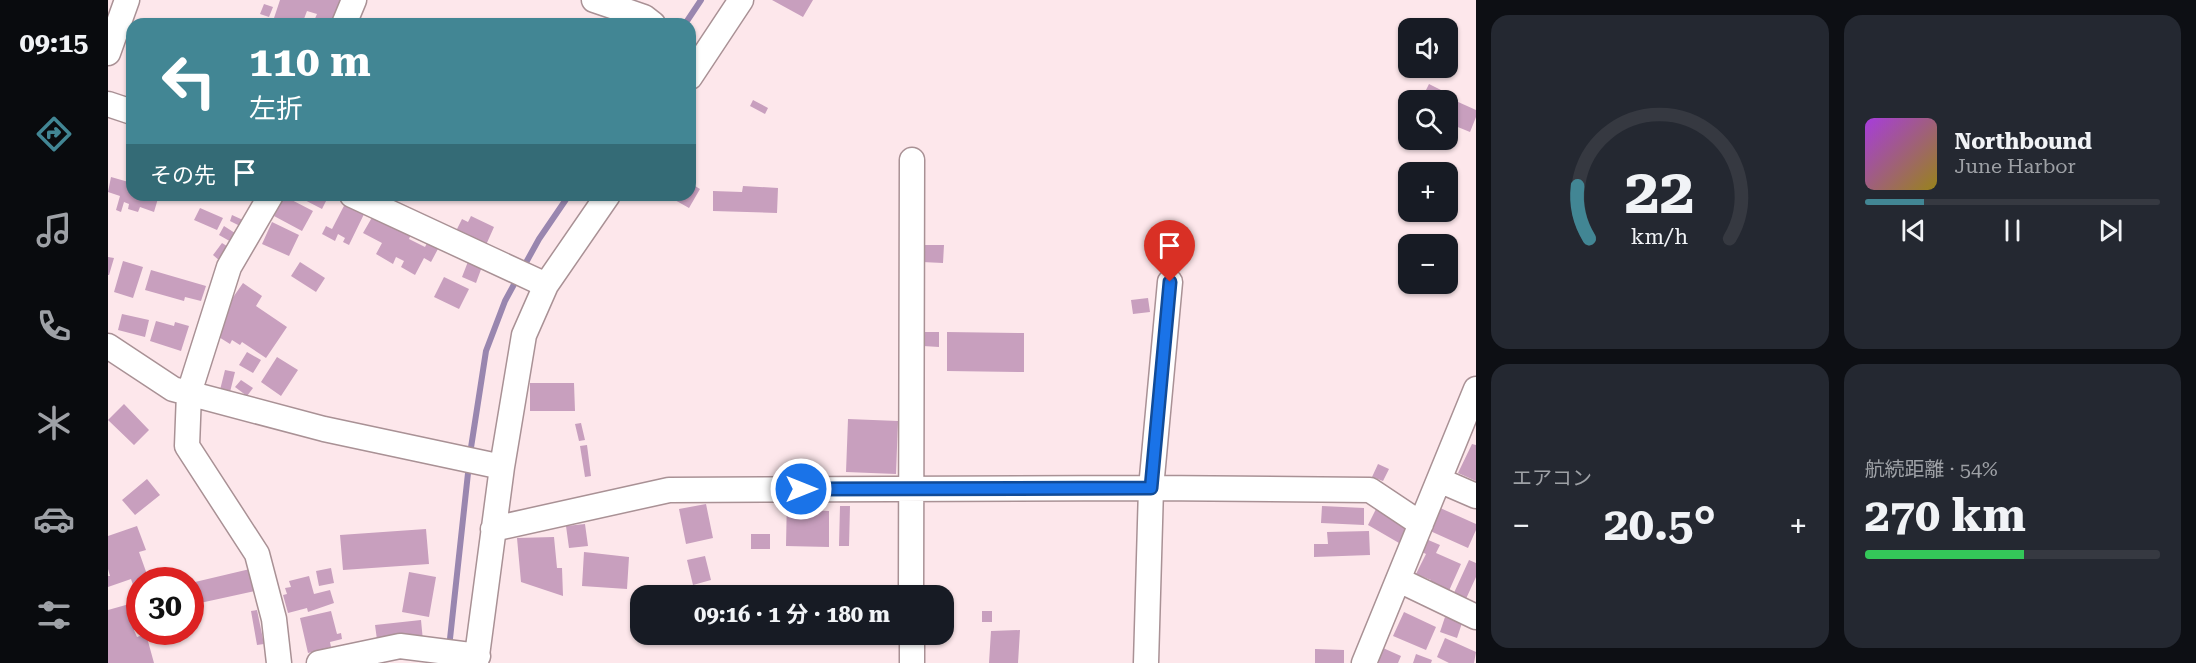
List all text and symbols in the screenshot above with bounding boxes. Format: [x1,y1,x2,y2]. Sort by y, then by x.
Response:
map controls [1398,18,1458,294]
button: sound [1398,18,1458,78]
text: 09:15 [20,27,88,59]
text: 110 m [249,37,371,86]
icon: left [150,42,228,120]
button: search [1398,90,1458,150]
text: 左折 [249,93,303,125]
icon: directions [33,113,75,155]
text: Northbound [1955,129,2092,154]
text: June Harbor [1955,154,2076,178]
text: 22 [1625,155,1695,228]
icon: arrive [228,156,261,189]
button: + [1398,162,1458,222]
text: その先 [150,163,216,188]
icon: music [33,209,75,251]
icon: previous [1897,214,1930,247]
icon: pause [1996,214,2029,247]
icon: next [2094,214,2127,247]
pin [1144,220,1195,282]
text: km/h [1631,225,1689,250]
icon: arrive [1153,229,1186,262]
button: − [1398,234,1458,294]
icon: phone [33,305,75,347]
icon: climate [33,402,75,444]
position arrow [769,457,833,521]
text: 航続距離 · 54% [1865,457,1998,481]
text: エアコン [1512,466,1592,490]
text: 270 km [1865,489,2026,542]
icon: car [33,498,75,540]
text: 20.5° [1604,498,1716,551]
text: − [1512,506,1530,545]
text: + [1789,506,1807,545]
speed limit sign: 30 [126,567,204,645]
icon: filters [33,594,75,636]
text: 09:16 · 1 分 · 180 m [694,602,890,627]

